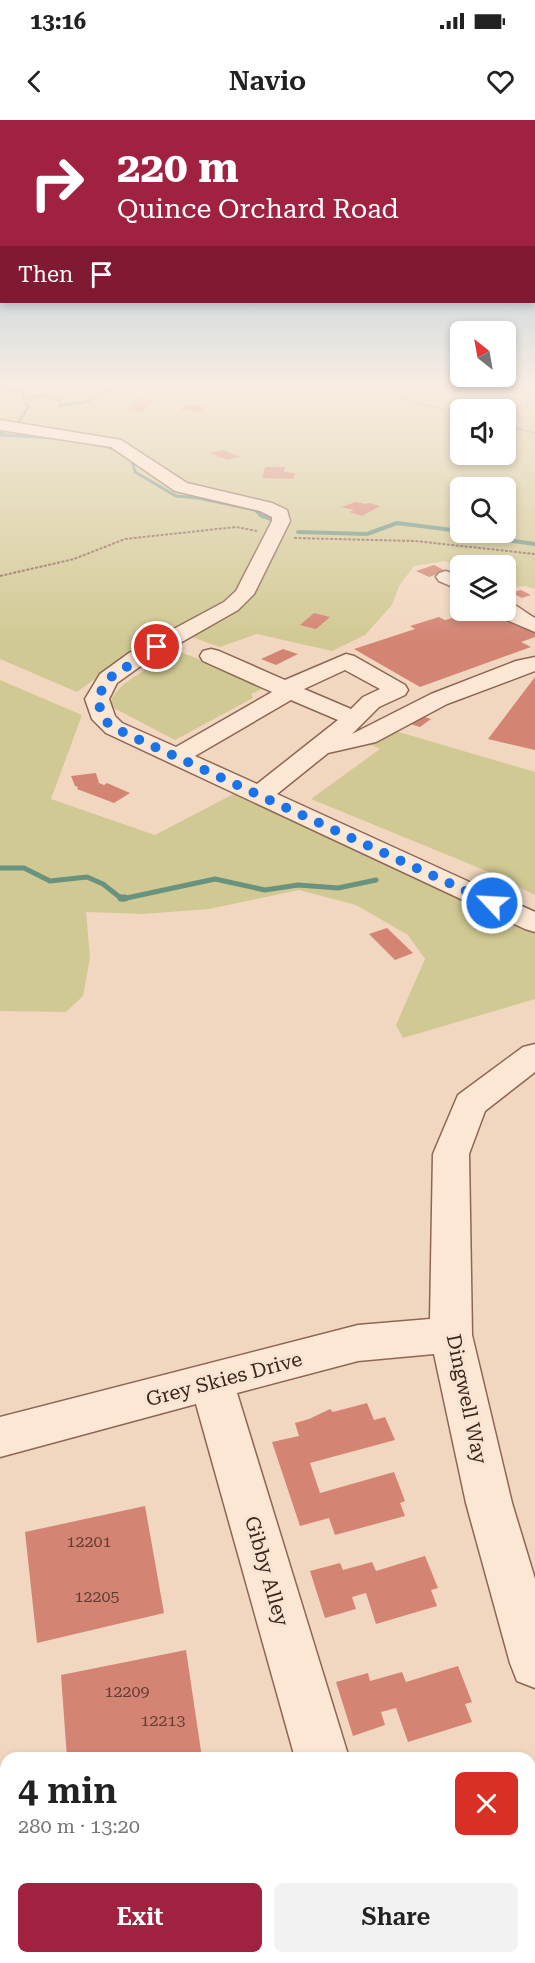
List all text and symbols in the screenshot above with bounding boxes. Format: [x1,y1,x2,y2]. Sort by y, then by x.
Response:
text: 13:16 [30,9,86,34]
icon: back [18,65,51,98]
text: Navio [229,65,306,97]
icon: heart [484,65,517,98]
text: 220 m [117,143,239,192]
icon: right [18,144,96,222]
text: Quince Orchard Road [117,193,399,225]
icon: arrive [85,258,118,291]
text: Then [18,262,73,287]
north arrow [450,321,516,387]
map controls [450,321,516,621]
button: sound [450,399,516,465]
button: search [450,477,516,543]
button: layers [450,555,516,621]
pin [131,621,182,672]
icon: arrive [140,630,173,663]
position arrow [460,871,524,935]
street label: Dingwell Way [442,1332,493,1466]
street label: Grey Skies Drive [143,1347,305,1411]
street label: Gibby Alley [240,1513,294,1629]
house number: 12201 [67,1532,111,1551]
house number: 12205 [75,1587,119,1606]
house number: 12209 [105,1682,149,1701]
house number: 12213 [141,1711,185,1730]
text: 4 min [18,1770,117,1812]
button: close [455,1772,518,1835]
text: 280 m · 13:20 [18,1814,140,1838]
button: Exit [18,1883,262,1952]
button: Share [274,1883,518,1952]

